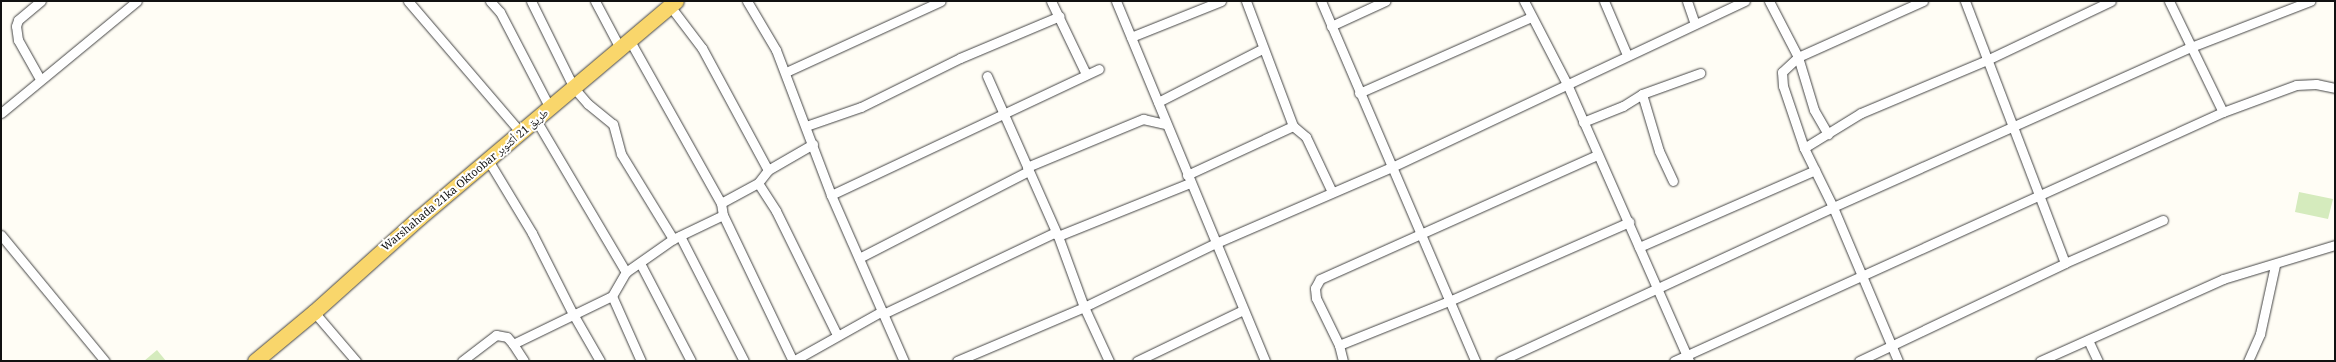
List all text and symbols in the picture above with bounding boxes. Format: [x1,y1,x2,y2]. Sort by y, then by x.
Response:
street label: Warshahada 21ka Oktoobar طريق 21 أكتوبر [379,106,551,254]

